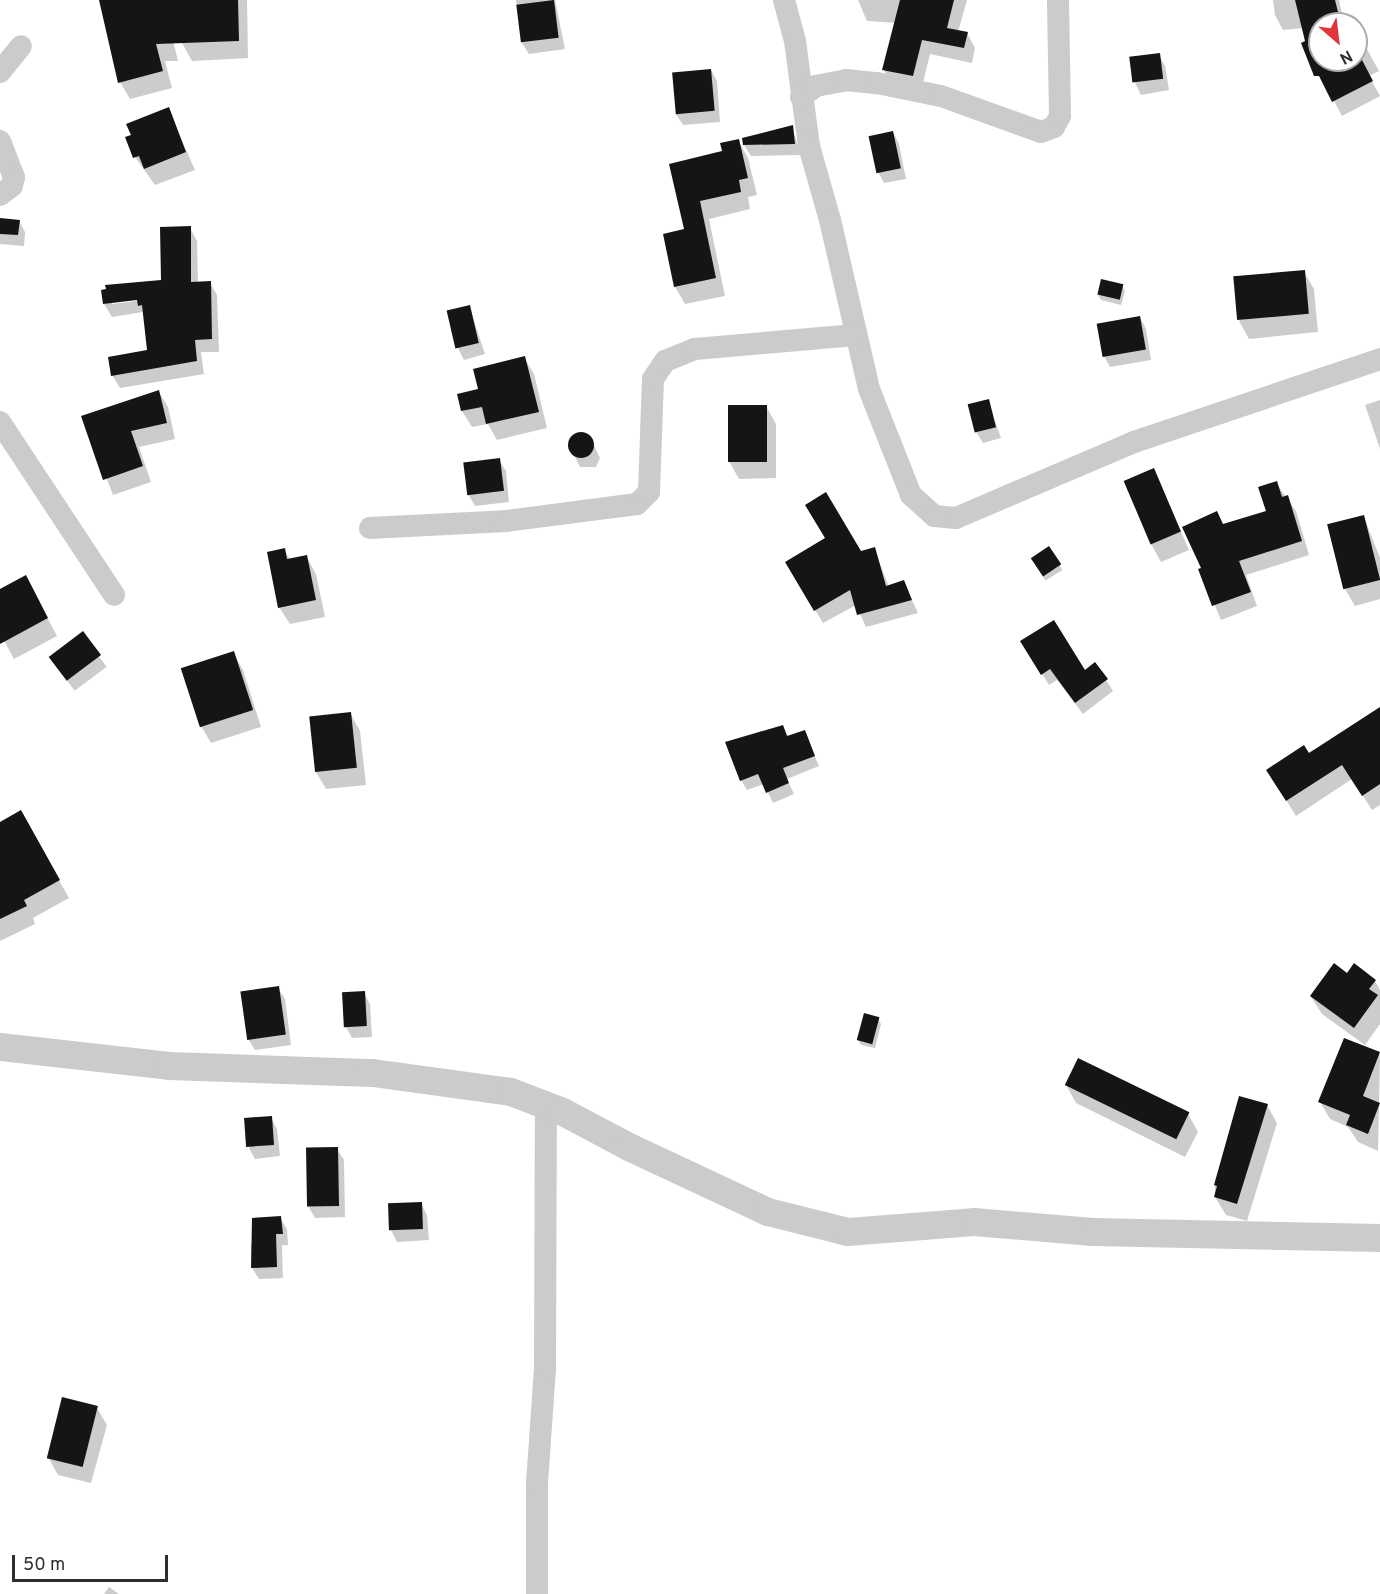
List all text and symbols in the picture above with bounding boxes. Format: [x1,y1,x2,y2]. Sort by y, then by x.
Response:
north arrow [1308,12,1368,72]
text: N [1336,45,1355,68]
scale bar [15,1543,171,1581]
text: 50 m [23,1554,65,1577]

